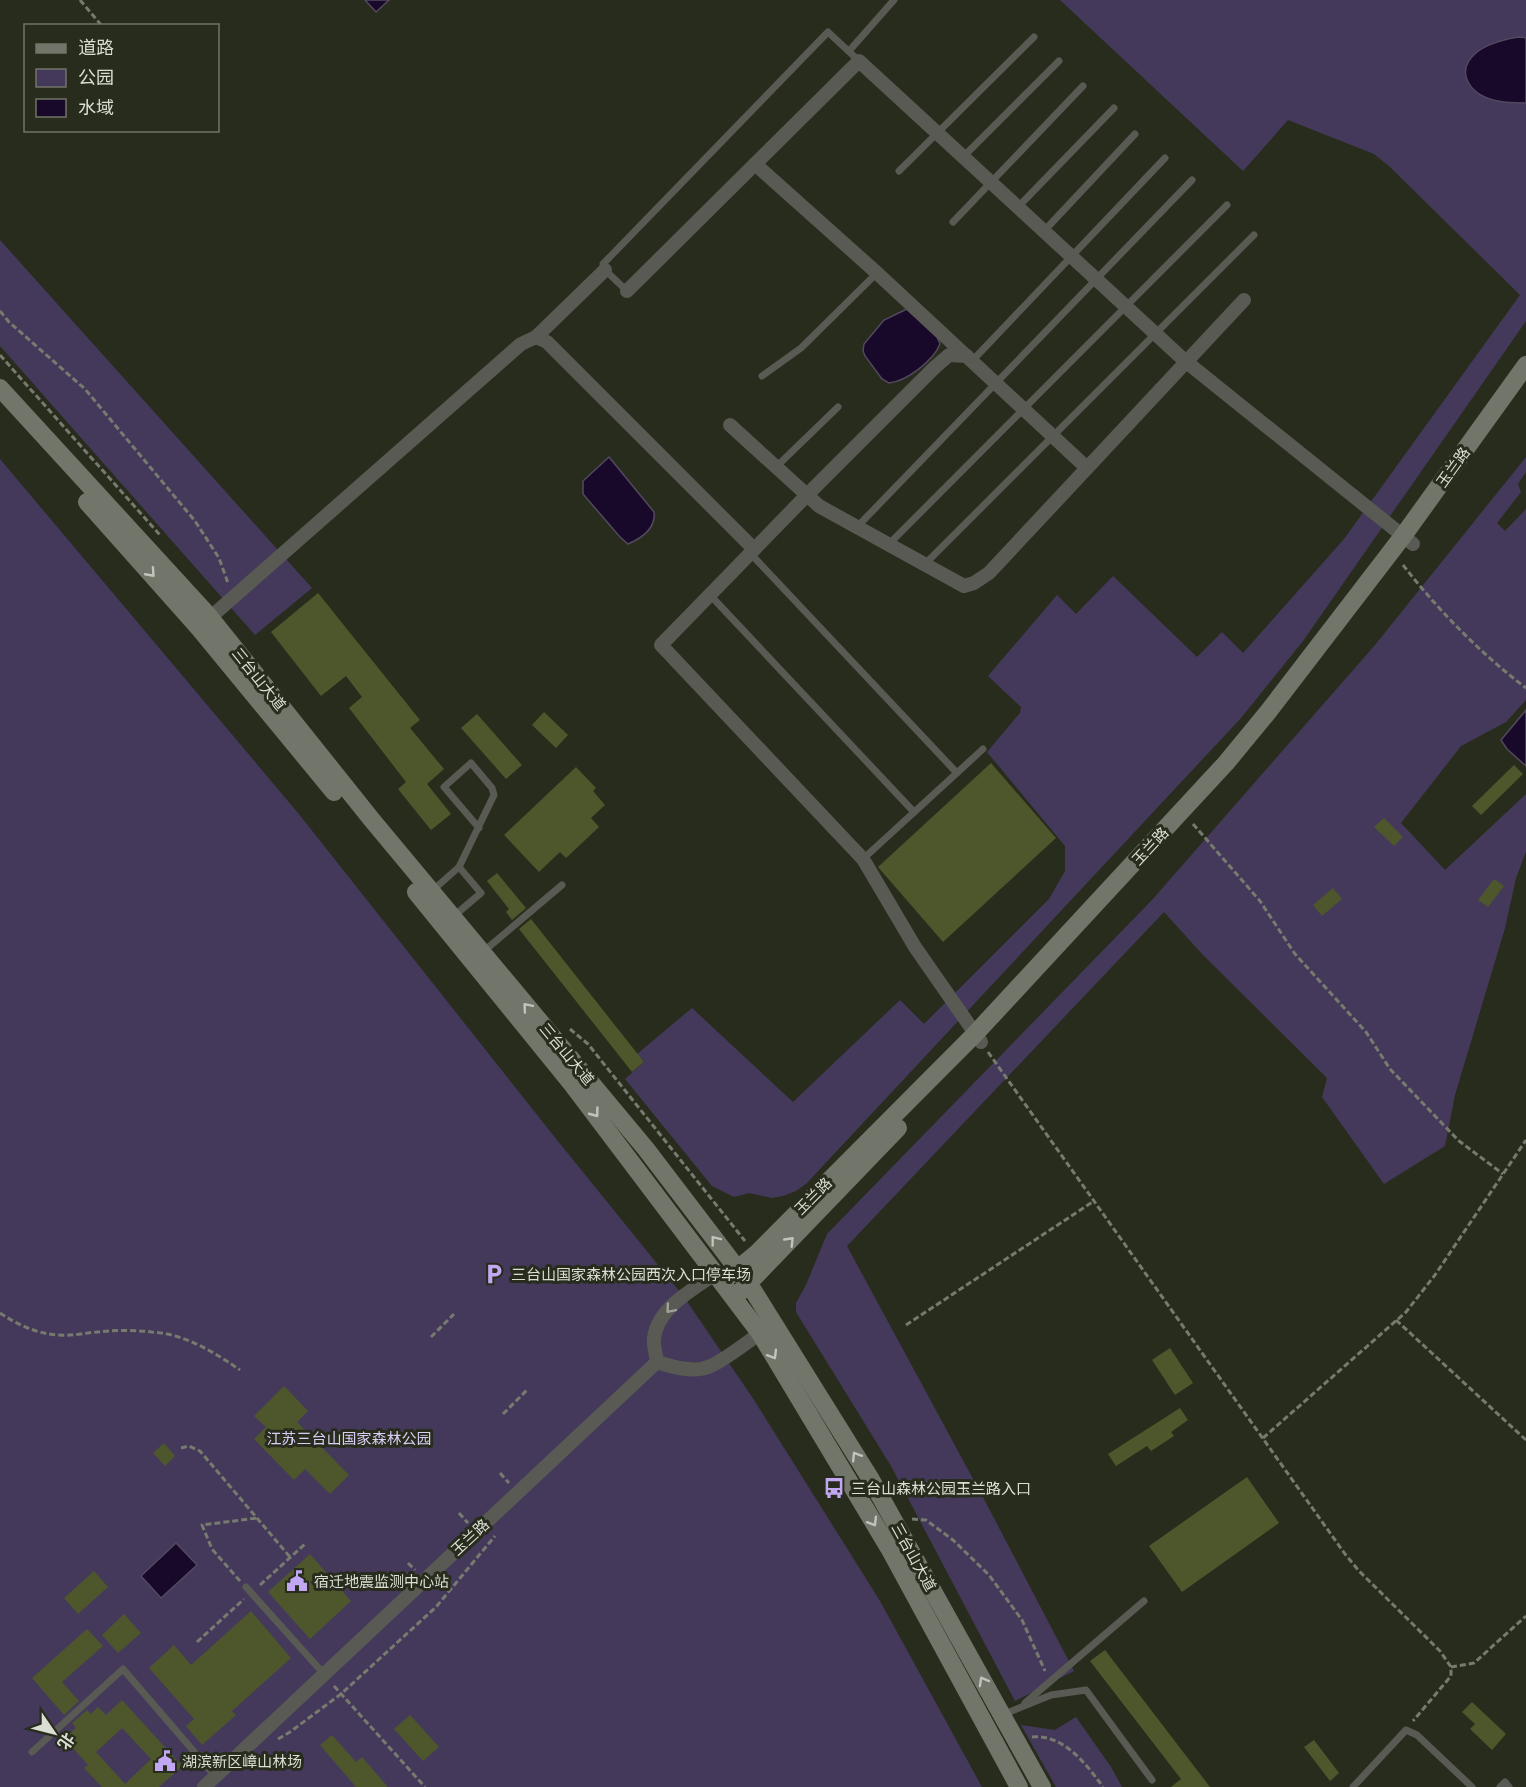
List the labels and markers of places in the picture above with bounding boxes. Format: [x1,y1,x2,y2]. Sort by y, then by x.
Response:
parking icon: 三台山国家森林公园西次入口停车场 [482,1262,506,1286]
place label: 三台山国家森林公园西次入口停车场 [511,1266,751,1283]
bus stop icon: 三台山森林公园玉兰路入口 [822,1476,846,1500]
place label: 三台山森林公园玉兰路入口 [851,1480,1031,1497]
public building icon: 宿迁地震监测中心站 [285,1569,309,1593]
place label: 宿迁地震监测中心站 [314,1573,449,1590]
public building icon: 湖滨新区嶂山林场 [153,1749,177,1773]
place label: 湖滨新区嶂山林场 [182,1753,302,1770]

